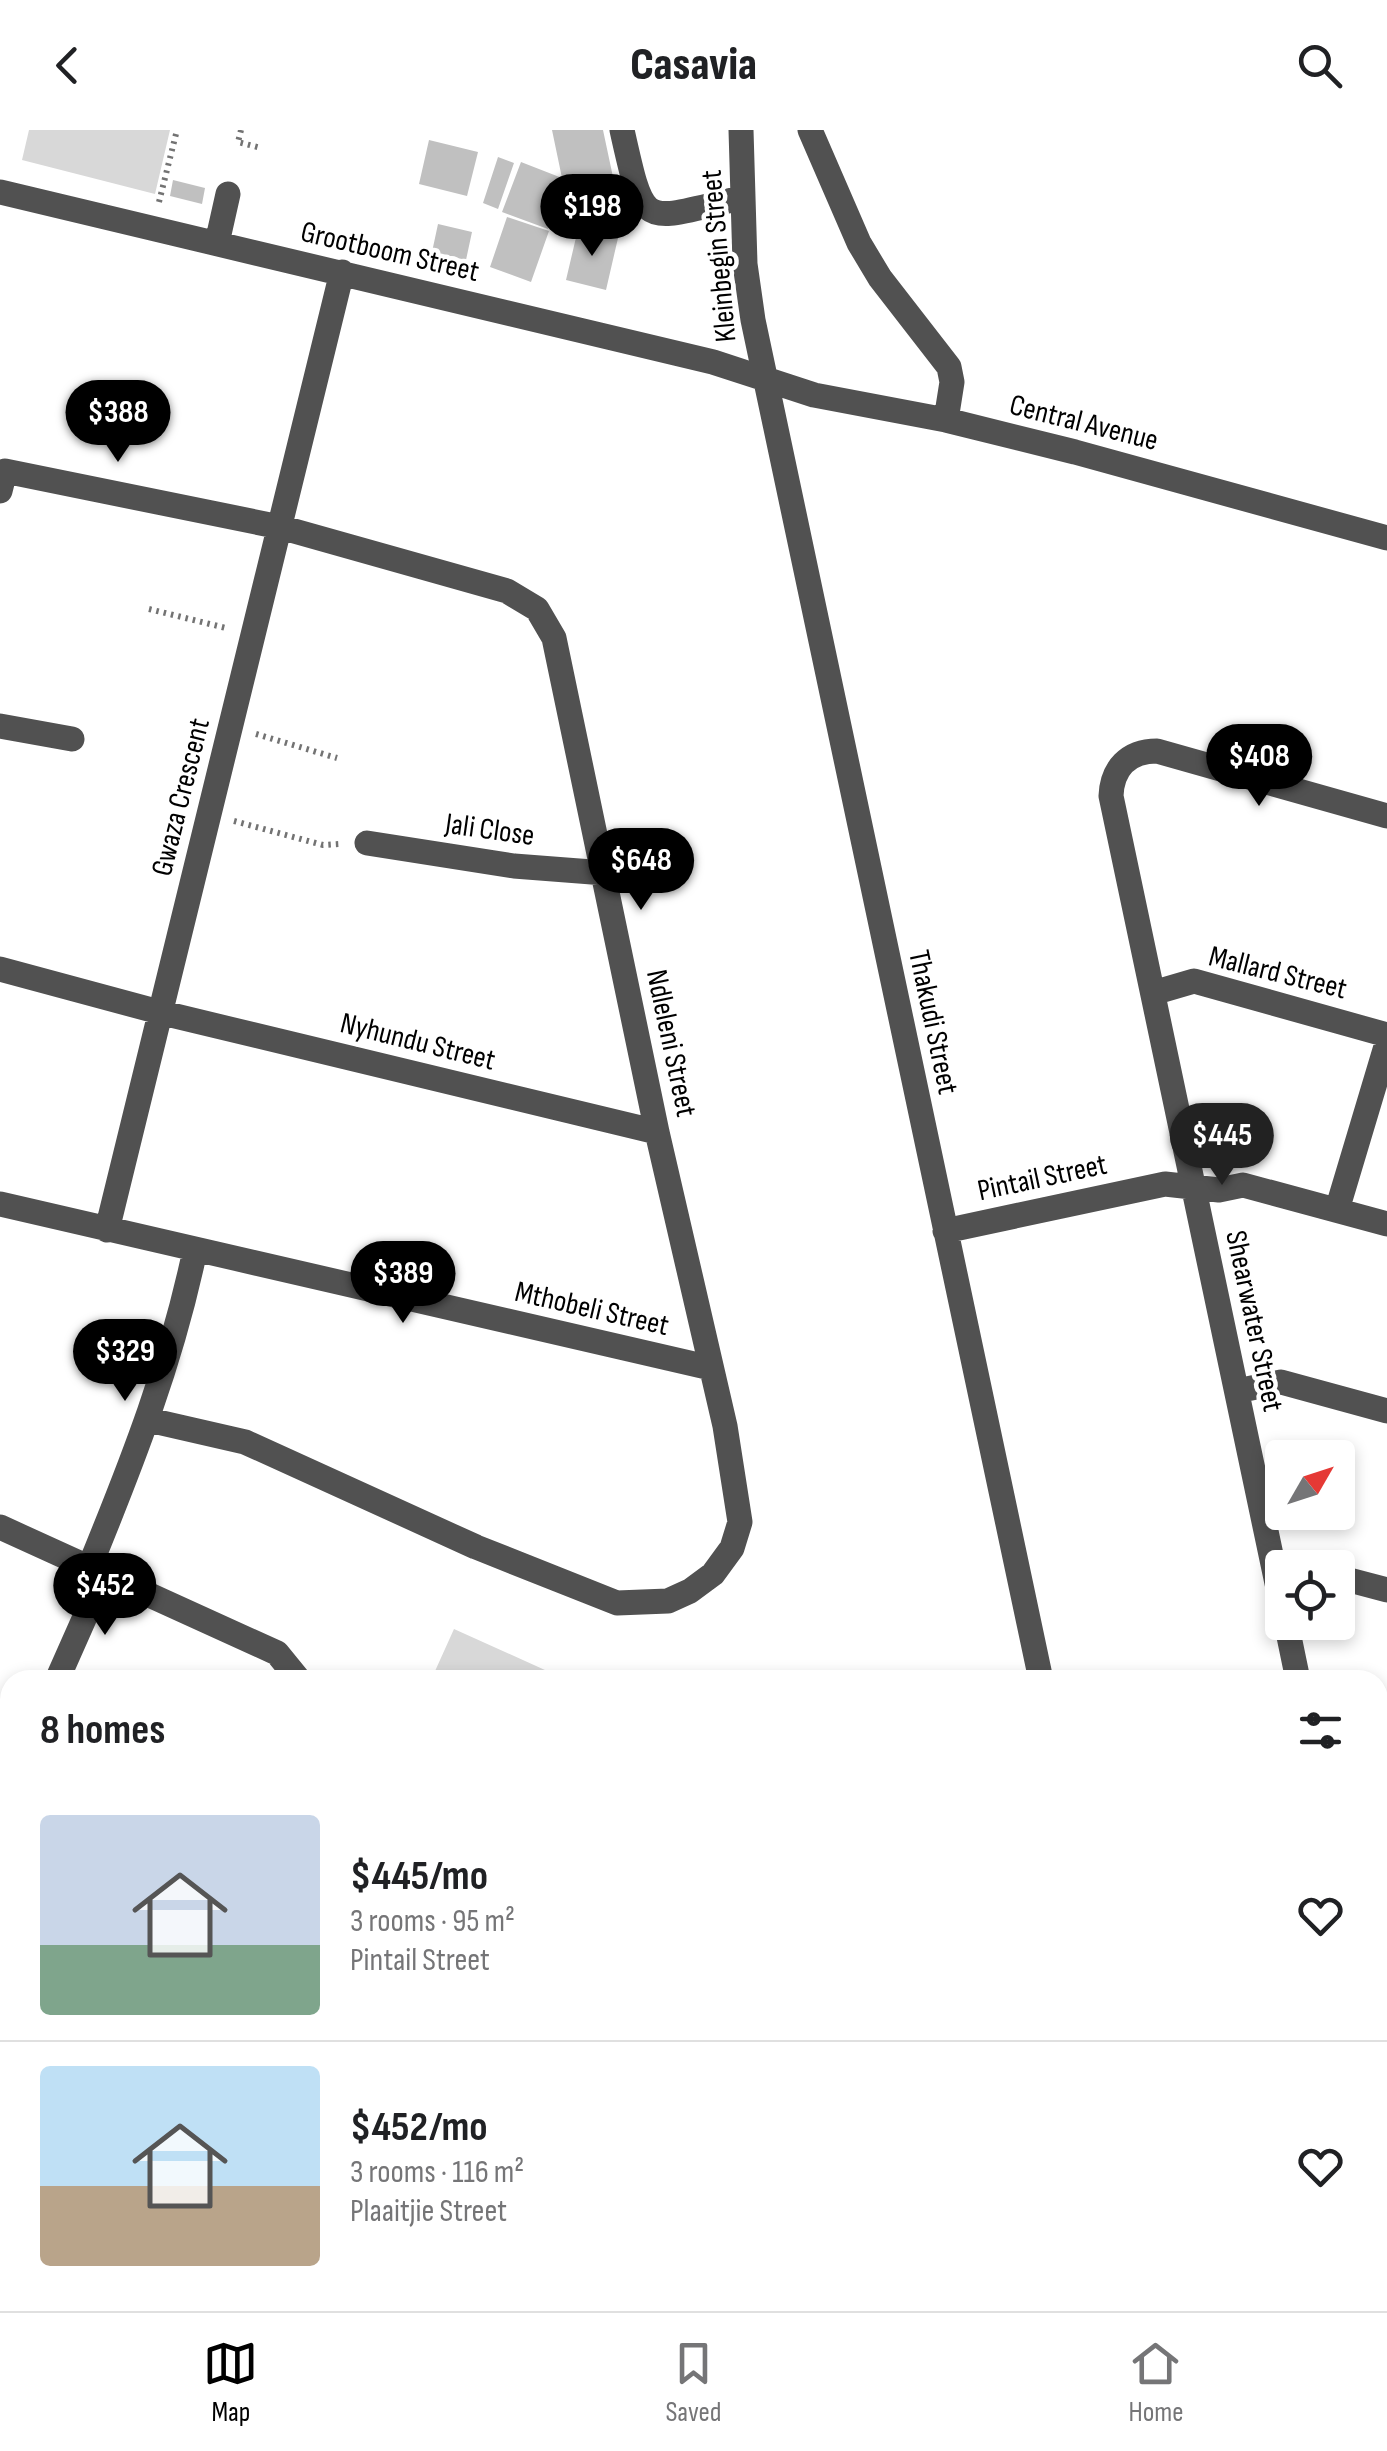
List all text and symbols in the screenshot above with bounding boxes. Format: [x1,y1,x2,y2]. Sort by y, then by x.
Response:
icon: back [40,38,95,93]
text: Casavia [630,38,757,93]
icon: search [1292,38,1347,93]
street label: Kleinbegin Street [694,168,744,343]
pin: $198 [533,174,651,259]
text: $198 [562,187,622,226]
street label: Grootboom Street [297,214,482,290]
pin: $388 [59,380,177,465]
street label: Central Avenue [1006,387,1162,459]
text: $388 [88,393,148,432]
street label: Gwaza Crescent [144,715,218,880]
pin: $408 [1200,724,1318,809]
text: $408 [1228,737,1290,776]
street label: Jali Close [442,806,537,854]
pin: $648 [582,828,700,913]
text: $648 [610,841,672,880]
street label: Mallard Street [1205,938,1350,1007]
street label: Thakudi Street [900,947,966,1098]
street label: Ndleleni Street [638,966,704,1120]
street label: Nyhundu Street [337,1005,499,1079]
pin: $445 [1163,1103,1281,1188]
text: $445 [1192,1116,1252,1155]
street label: Pintail Street [974,1147,1110,1209]
street label: Shearwater Street [1217,1227,1291,1415]
pin: $389 [344,1241,462,1326]
text: $389 [373,1254,434,1293]
street label: Mthobeli Street [511,1274,672,1344]
pin: $329 [66,1319,184,1404]
text: $329 [95,1332,155,1371]
north arrow [1265,1440,1355,1530]
map controls [1265,1440,1355,1640]
button: locate [1265,1550,1355,1640]
pin: $452 [46,1553,164,1638]
text: $452 [75,1566,135,1605]
icon: filters [1293,1703,1348,1758]
text: 8 homes [40,1705,165,1756]
text: $445/mo [350,1851,488,1902]
icon: home [120,1855,240,1975]
icon: heart [1293,1888,1348,1943]
text: 3 rooms · 95 m² [350,1902,515,1941]
text: Pintail Street [350,1941,490,1980]
text: $452/mo [350,2102,488,2153]
icon: home [120,2106,240,2226]
icon: heart [1293,2139,1348,2194]
text: 3 rooms · 116 m² [350,2153,524,2192]
text: Plaaitjie Street [350,2192,507,2231]
tab: Map [203,2336,258,2429]
tab: Saved [665,2336,722,2429]
tab: Home [1128,2336,1184,2429]

